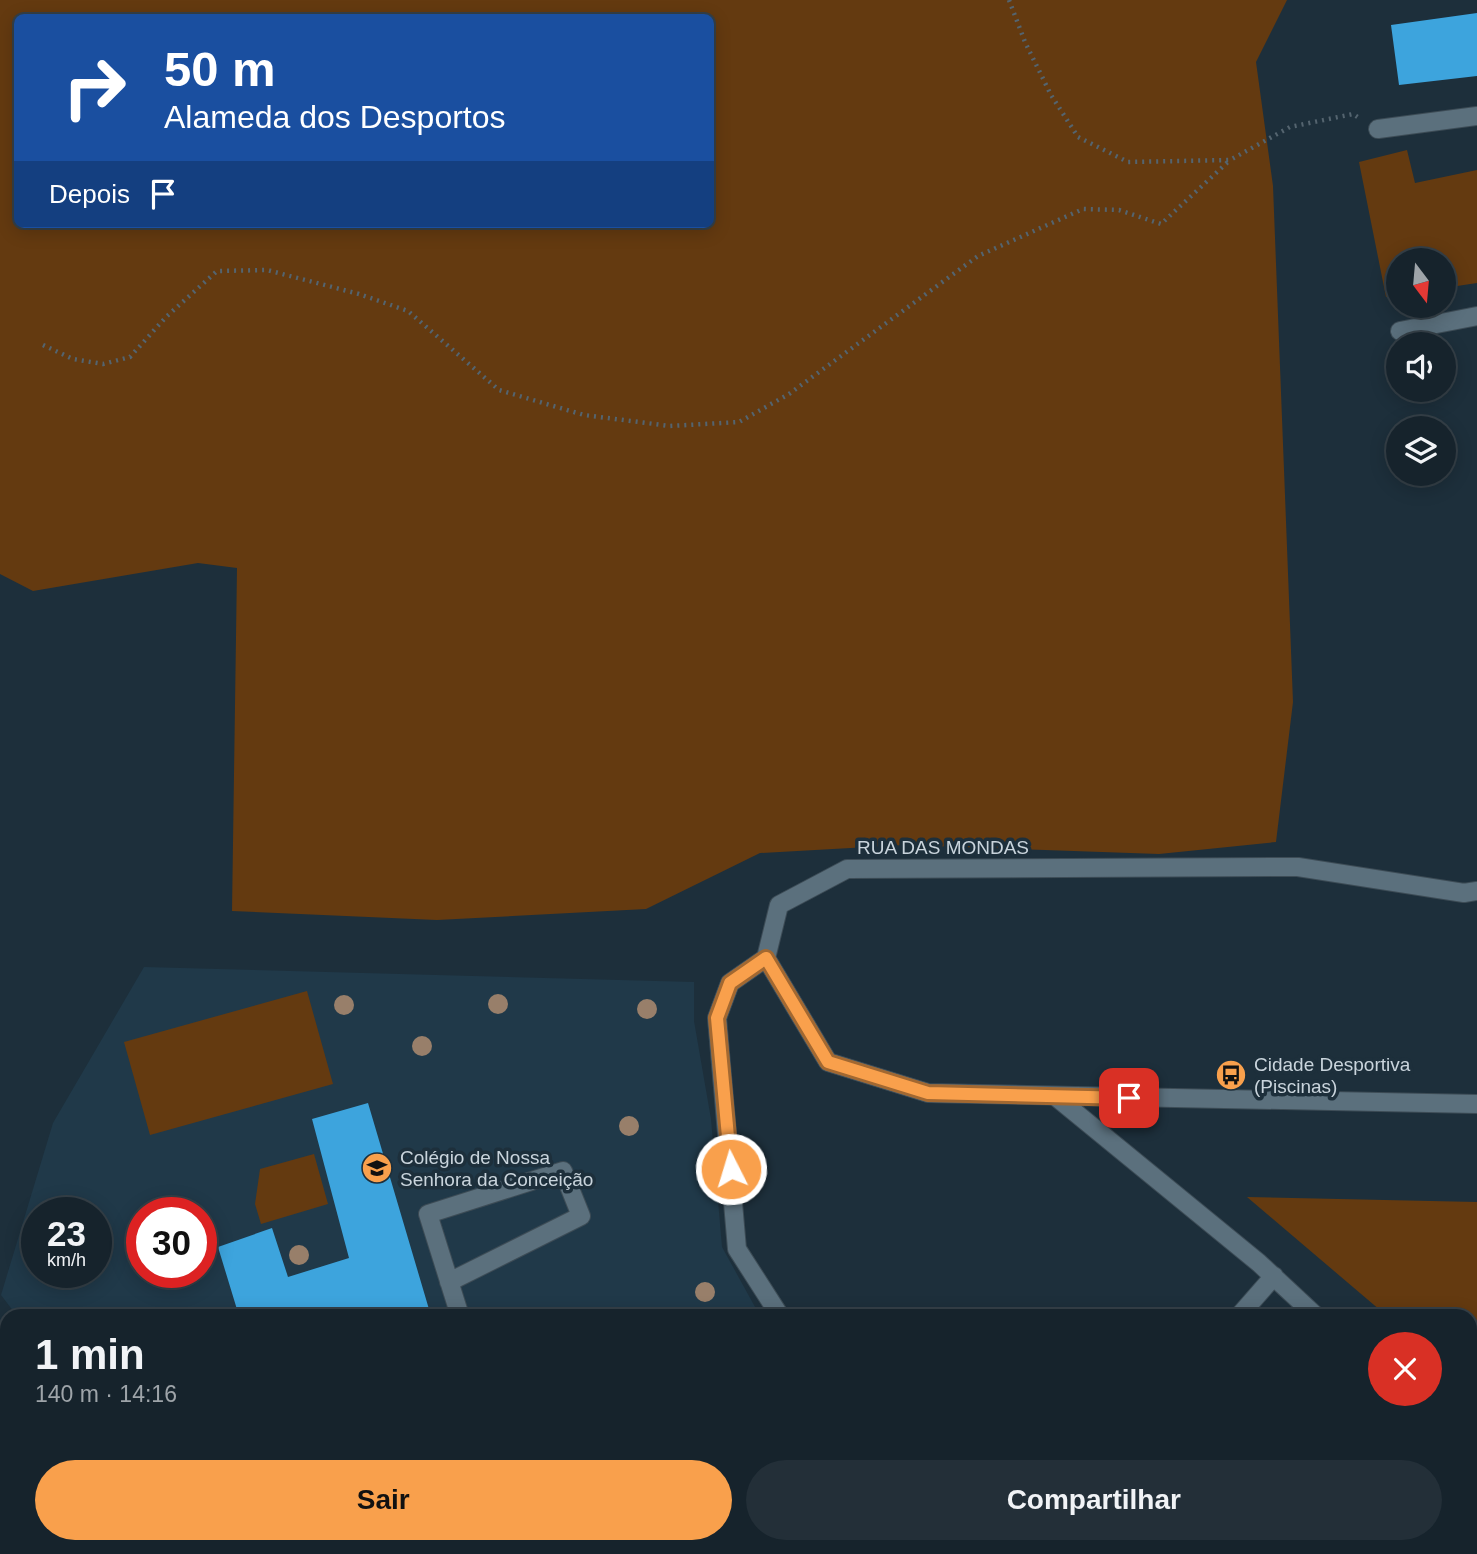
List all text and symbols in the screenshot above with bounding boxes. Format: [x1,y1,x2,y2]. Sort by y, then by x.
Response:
icon: right [49,42,140,133]
text: 50 m [164,42,276,96]
text: Alameda dos Desportos [164,99,506,135]
icon: arrive [144,175,182,213]
text: Depois [49,179,130,209]
north arrow [1386,248,1456,318]
map controls [1386,248,1456,486]
button: sound [1386,332,1456,402]
button: layers [1386,416,1456,486]
street label: RUA DAS MONDAS [857,837,1029,858]
place label: Cidade Desportiva (Piscinas) [1254,1054,1411,1097]
bus stop icon: Cidade Desportiva (Piscinas) [1214,1058,1248,1092]
pin [1099,1068,1159,1128]
icon: arrive [1110,1079,1148,1117]
position arrow [694,1132,768,1206]
place label: Colégio de Nossa Senhora da Conceição [400,1147,593,1190]
school or university icon: Colégio de Nossa Senhora da Conceição [360,1151,394,1185]
speed limit sign: 30 [126,1197,217,1288]
text: 23 [47,1214,86,1253]
text: km/h [47,1250,86,1270]
text: 1 min [35,1331,145,1378]
button: close [1368,1332,1442,1406]
text: 140 m · 14:16 [35,1381,177,1407]
button: Sair [35,1460,732,1540]
button: Compartilhar [746,1460,1442,1540]

